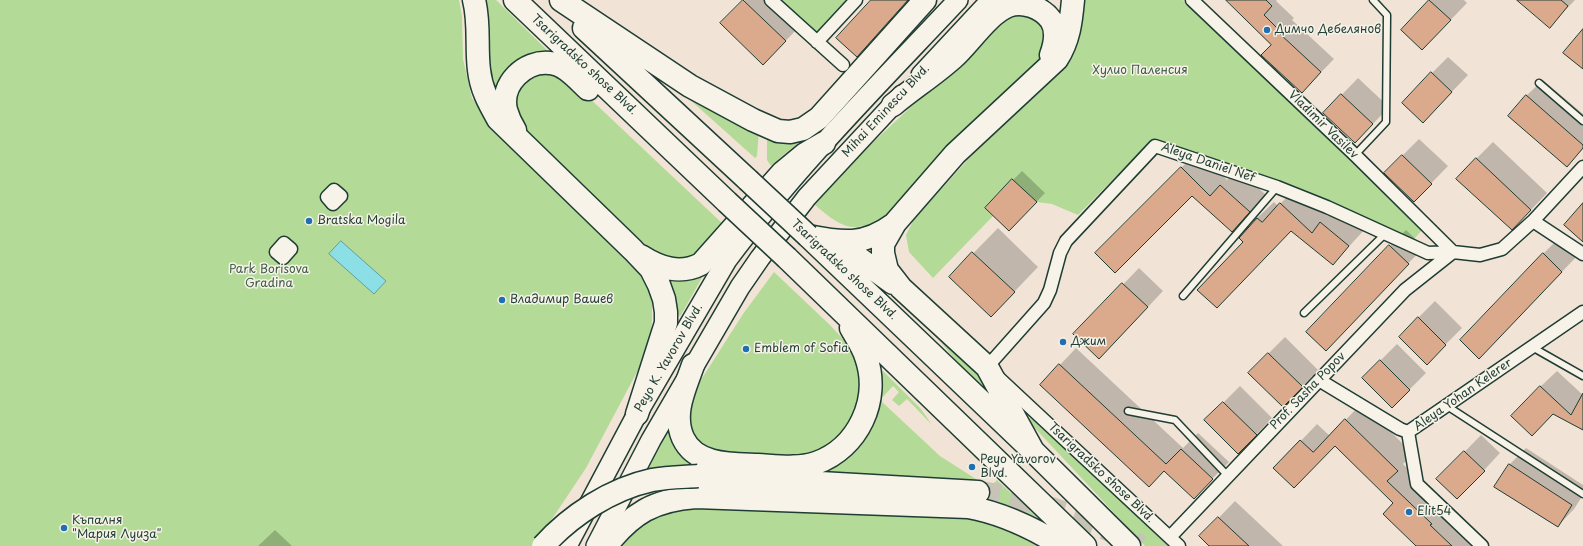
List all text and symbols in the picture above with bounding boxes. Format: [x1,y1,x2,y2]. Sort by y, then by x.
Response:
street label: Tsarigradsko shose Blvd. [528,12,640,118]
place label: Димчо Дебелянов [1275,23,1381,37]
marker: Димчо Дебелянов [1262,25,1272,35]
street label: Mihai Eminescu Blvd. [839,62,933,160]
park label: Хулио Паленсия [1092,64,1188,78]
street label: Vladimir Vasilev [1285,88,1361,162]
street label: Aleya Daniel Nef [1159,140,1257,186]
place label: Bratska Mogila [317,214,406,228]
marker: Bratska Mogila [304,216,314,226]
street label: Tsarigradsko shose Blvd. [788,217,900,323]
park label: Park Borisova Gradina [229,263,309,291]
place label: Владимир Вашев [510,293,613,307]
marker: Владимир Вашев [497,295,507,305]
street label: Peyo K. Yavorov Blvd. [632,301,706,415]
place label: Джим [1071,335,1106,349]
marker: Джим [1058,337,1068,347]
place label: Emblem of Sofia [754,342,849,356]
marker: Emblem of Sofia [741,344,751,354]
street label: Prof. Sasha Popov [1267,349,1349,433]
street label: Aleya Yohan Kelerer [1411,356,1515,434]
street label: Tsarigradsko shose Blvd. [1045,420,1157,526]
place label: Peyo Yavorov Blvd. [980,453,1056,481]
marker: Peyo Yavorov Blvd. [967,462,977,472]
place label: Elit54 [1417,505,1452,519]
marker: Elit54 [1404,507,1414,517]
place label: Къпалня "Мария Луиза" [72,514,161,542]
marker: Къпалня "Мария Луиза" [59,523,69,533]

